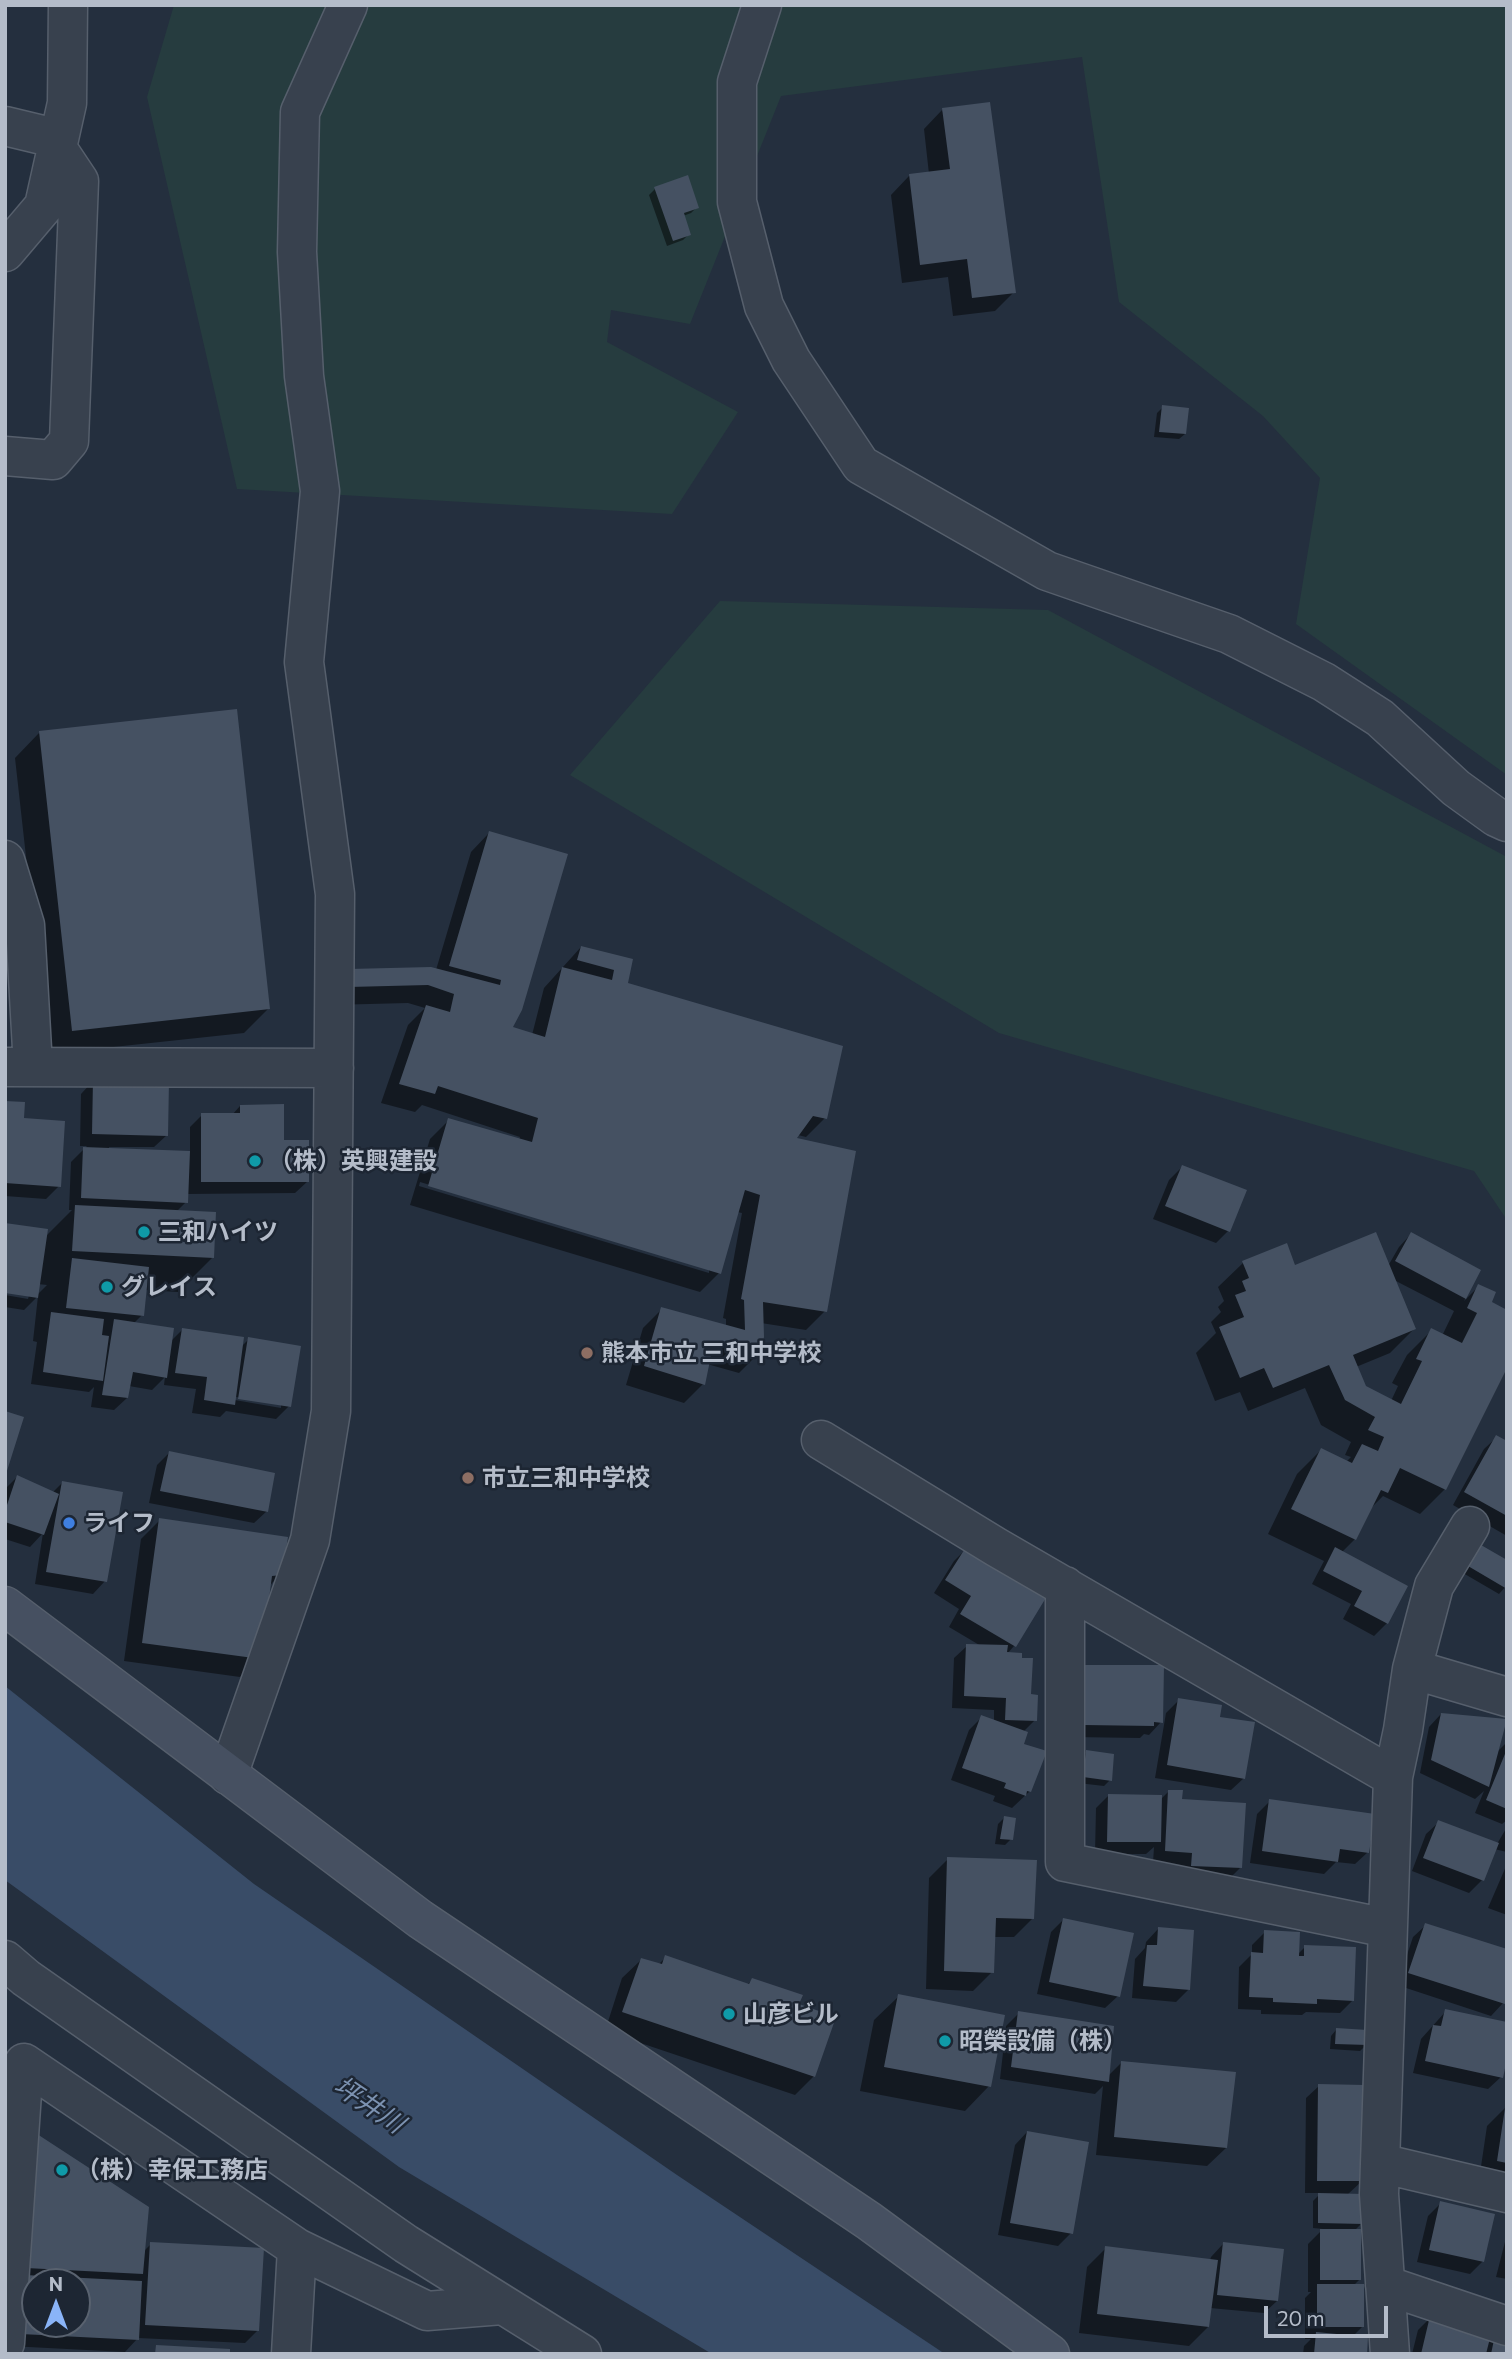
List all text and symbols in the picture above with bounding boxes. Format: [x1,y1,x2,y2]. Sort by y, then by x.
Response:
place label: （株）英興建設 [269,1147,437,1175]
marker: （株）英興建設 [247,1153,263,1169]
place label: 三和ハイツ [158,1218,278,1246]
marker: 三和ハイツ [136,1224,152,1240]
place label: グレイス [121,1273,217,1301]
marker: グレイス [99,1279,115,1295]
place label: 熊本市立 三和中学校 [601,1339,822,1367]
marker: 熊本市立 三和中学校 [579,1345,595,1361]
place label: 市立三和中学校 [482,1464,650,1492]
marker: 市立三和中学校 [460,1470,476,1486]
place label: ライフ [83,1509,155,1537]
marker: ライフ [61,1515,77,1531]
place label: 山彦ビル [743,2000,839,2028]
marker: 山彦ビル [721,2006,737,2022]
place label: 昭榮設備（株） [959,2027,1127,2055]
marker: 昭榮設備（株） [937,2033,953,2049]
water label: 坪井川 [328,2070,410,2140]
place label: （株）幸保工務店 [76,2156,268,2184]
marker: （株）幸保工務店 [54,2162,70,2178]
north arrow [21,2268,91,2338]
text: N [49,2272,63,2295]
scale bar [1267,2292,1391,2336]
text: 20 m [1277,2305,1325,2330]

